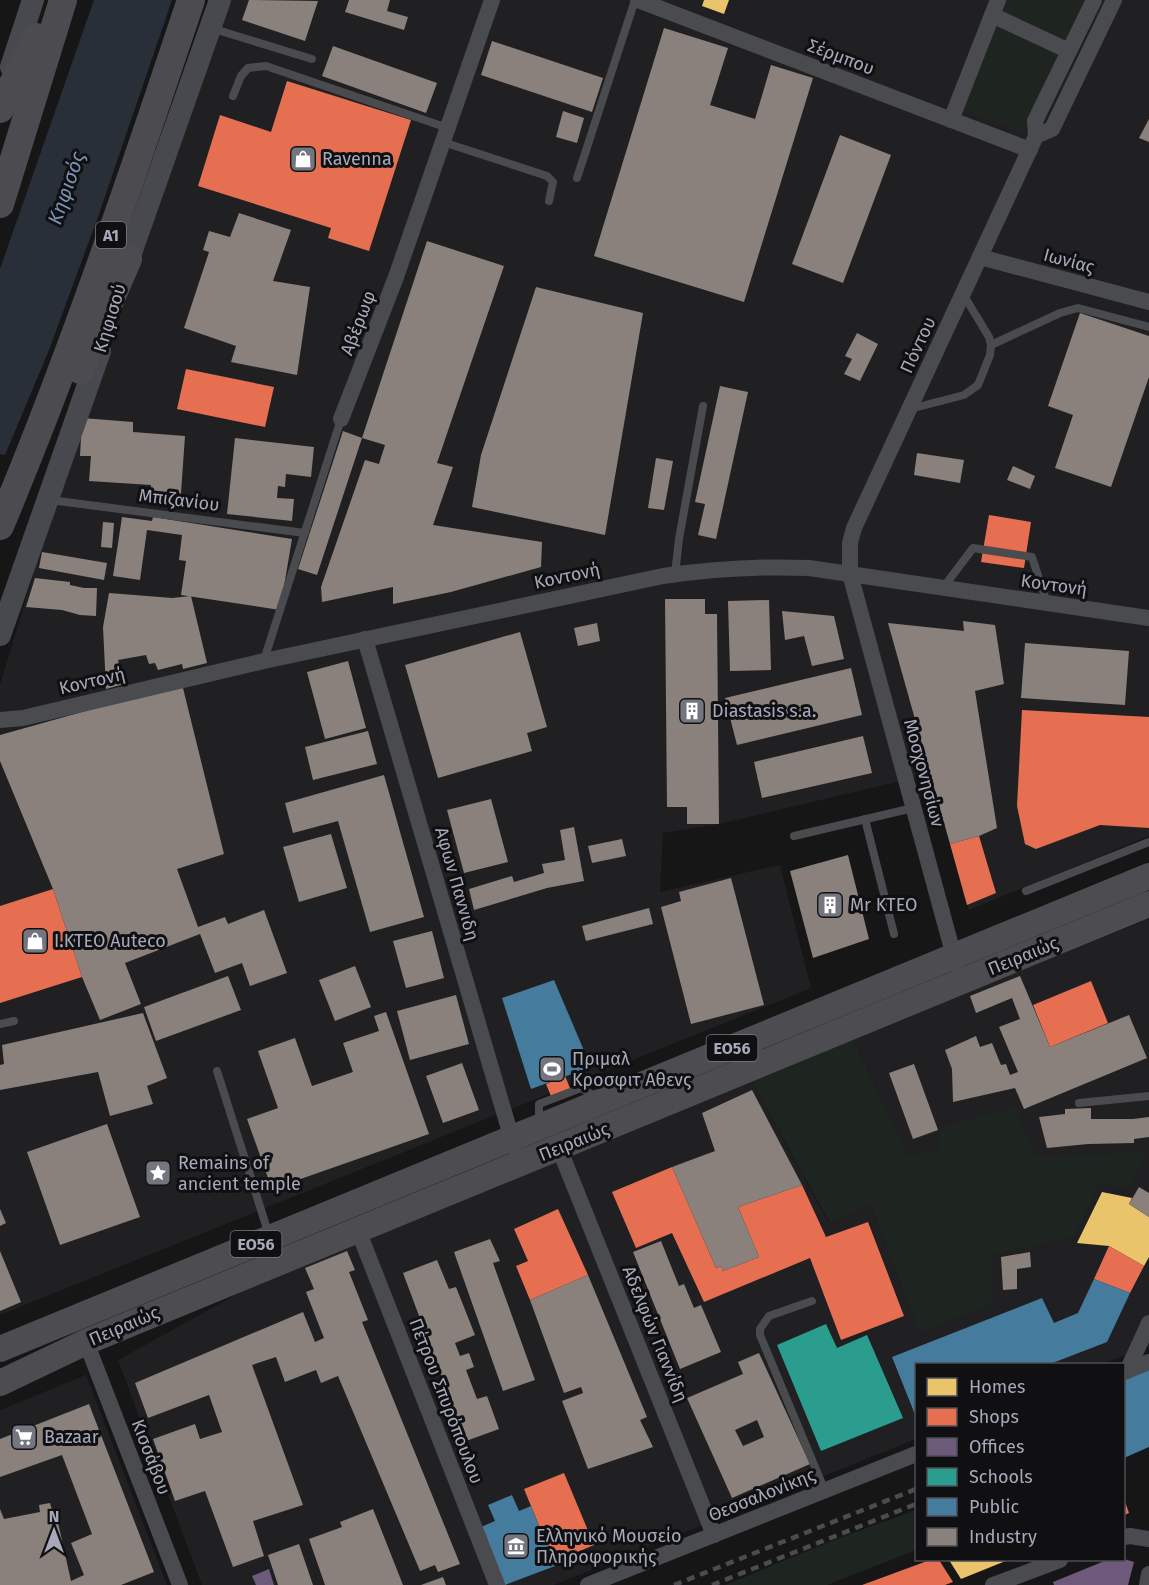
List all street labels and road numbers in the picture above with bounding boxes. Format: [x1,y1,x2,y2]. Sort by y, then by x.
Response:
street label: Σέρμπου [805,34,877,80]
road number: Α1 [96,222,126,248]
street label: Ιωνίας [1041,244,1097,278]
street label: Κηφισού [89,281,131,355]
street label: Αβέρωφ [336,288,380,358]
street label: Πόντου [895,313,941,377]
street label: Μπιζανίου [137,484,221,516]
street label: Κοντονή [532,558,602,594]
street label: Κοντονή [1019,569,1089,601]
street label: Κοντονή [57,663,127,699]
street label: Μοσχονησίων [899,716,949,830]
street label: Αφων Παννιδη [430,825,484,943]
street label: Πειραιώς [985,932,1062,980]
road number: ΕΟ56 [706,1035,758,1061]
street label: Πειραιώς [536,1118,613,1166]
road number: ΕΟ56 [230,1231,282,1257]
street label: Αδελφών Γιαννίδη [618,1263,692,1405]
street label: Πειραιώς [86,1301,163,1351]
street label: Πέτρου Σπυρόπουλου [404,1315,488,1487]
street label: Κισσάβου [127,1416,175,1498]
street label: Θεσσαλονίκης [705,1463,819,1526]

